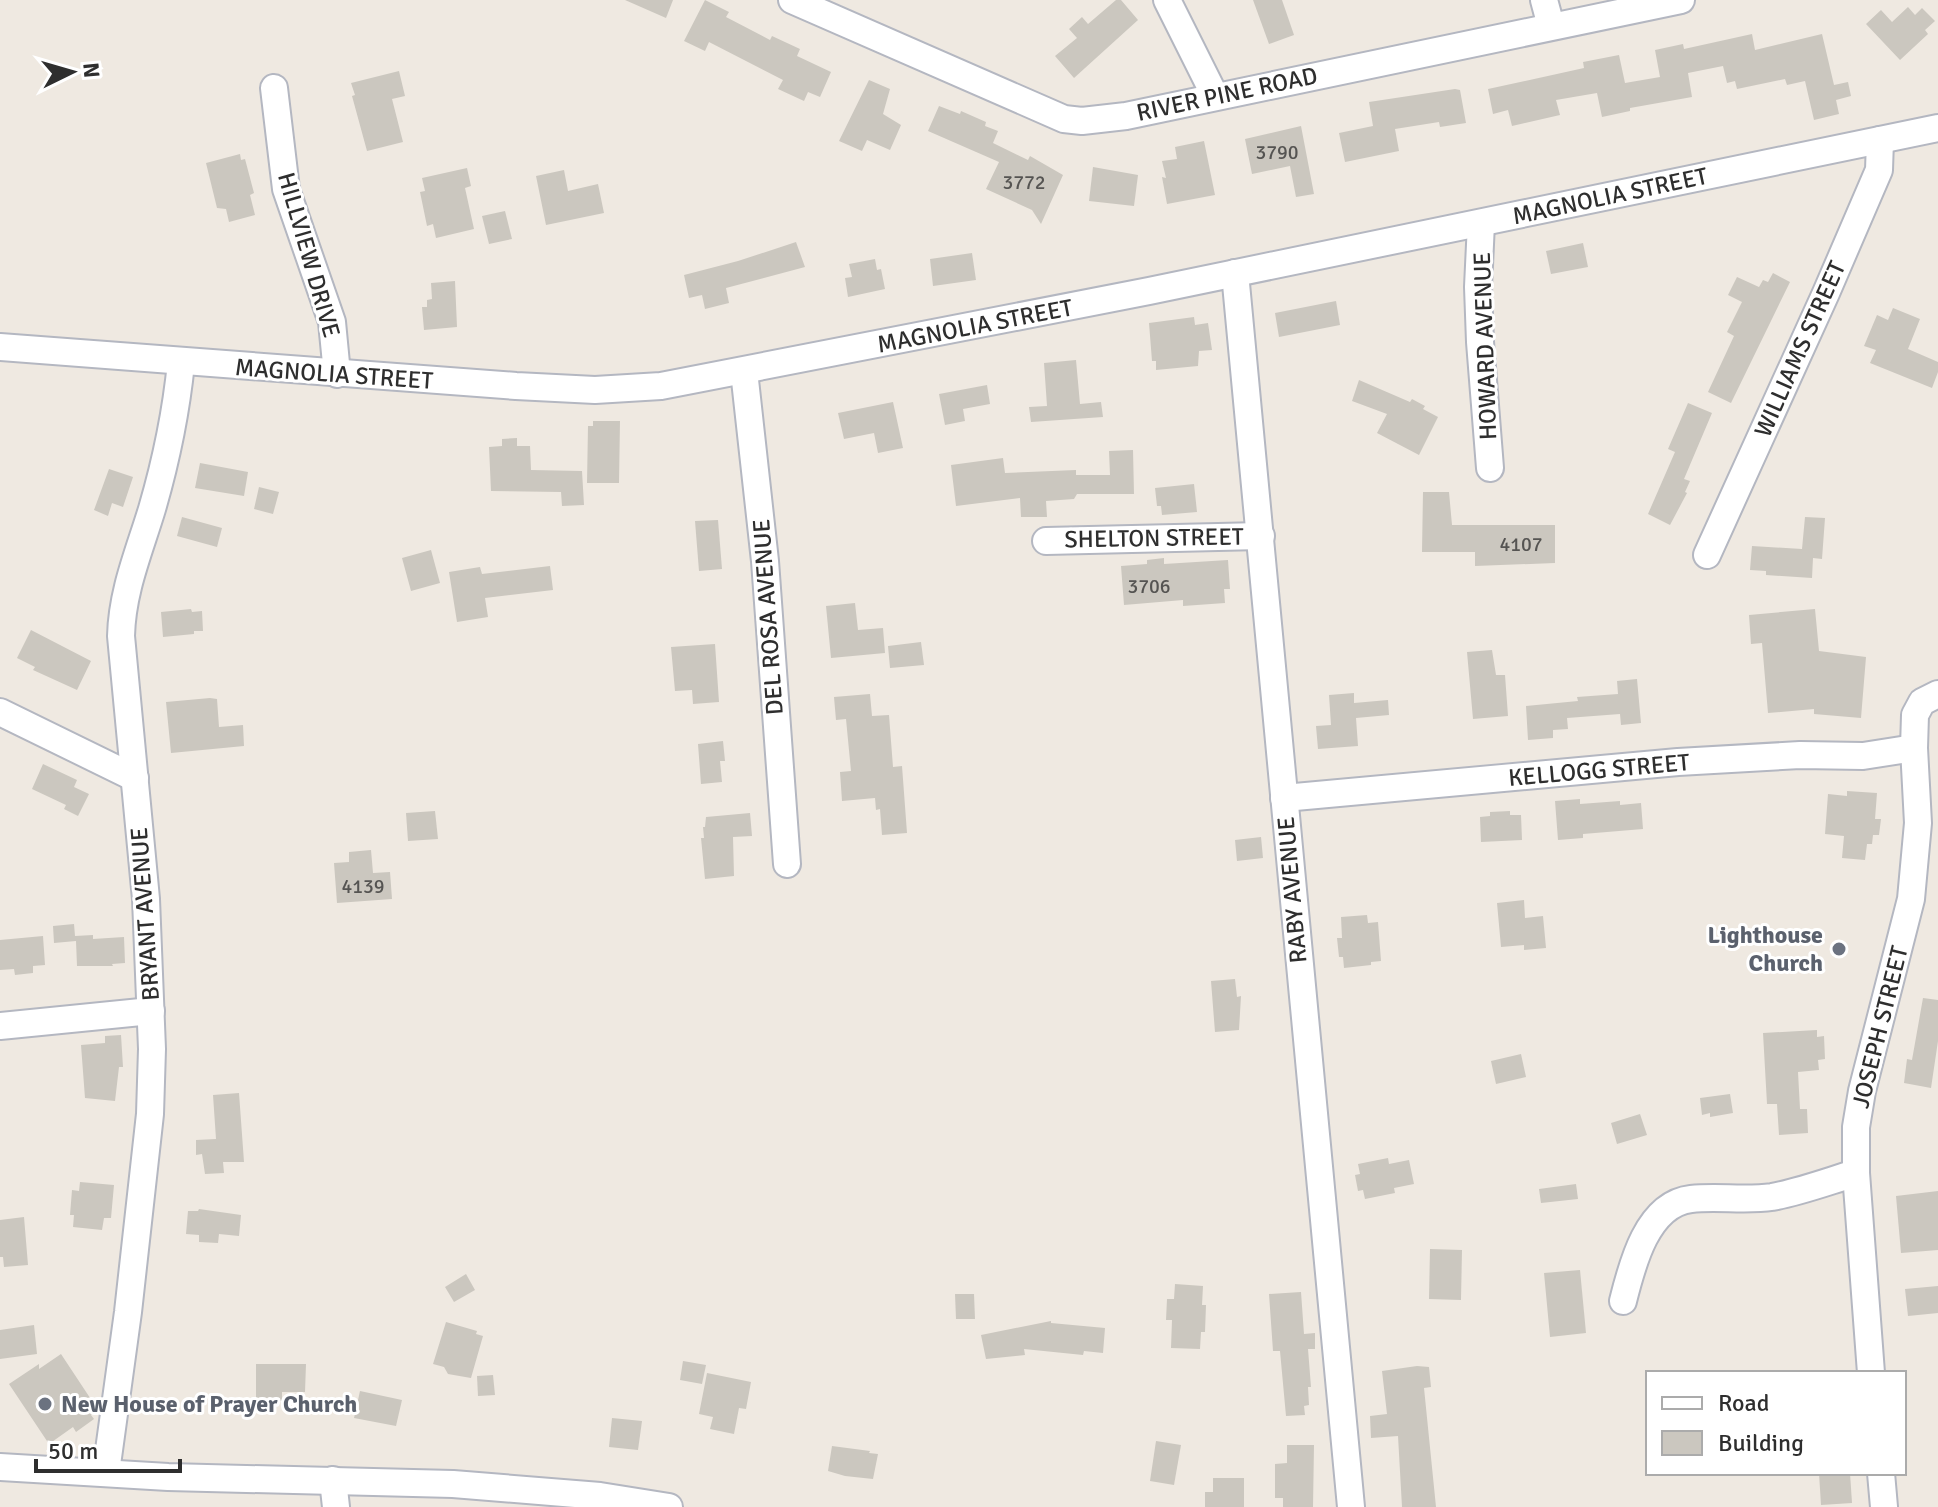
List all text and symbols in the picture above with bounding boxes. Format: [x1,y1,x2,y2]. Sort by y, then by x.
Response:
north arrow [32,32,112,112]
street label: RIVER PINE ROAD [1134,60,1320,128]
text: N [77,61,106,79]
house number: 3790 [1255,140,1299,165]
street label: MAGNOLIA STREET [1510,161,1710,231]
street label: HILLVIEW DRIVE [271,169,347,341]
house number: 3772 [1002,170,1046,195]
street label: HOWARD AVENUE [1467,251,1503,441]
street label: WILLIAMS STREET [1748,256,1852,442]
street label: MAGNOLIA STREET [875,292,1075,360]
street label: MAGNOLIA STREET [234,352,434,396]
street label: DEL ROSA AVENUE [746,518,790,716]
street label: SHELTON STREET [1064,521,1244,555]
house number: 4107 [1499,532,1543,557]
house number: 3706 [1127,574,1171,599]
street label: KELLOGG STREET [1507,747,1691,793]
street label: RABY AVENUE [1271,815,1313,965]
street label: BRYANT AVENUE [124,826,166,1002]
house number: 4139 [341,874,385,899]
place label: Lighthouse Church [1707,920,1823,978]
marker: Lighthouse Church [1830,940,1848,958]
street label: JOSEPH STREET [1845,943,1915,1111]
legend [1646,1371,1906,1475]
text: Road [1718,1388,1769,1418]
place label: New House of Prayer Church [61,1389,357,1419]
marker: New House of Prayer Church [36,1395,54,1413]
scale bar [36,1423,180,1473]
text: Building [1718,1428,1804,1458]
text: 50 m [48,1436,98,1466]

